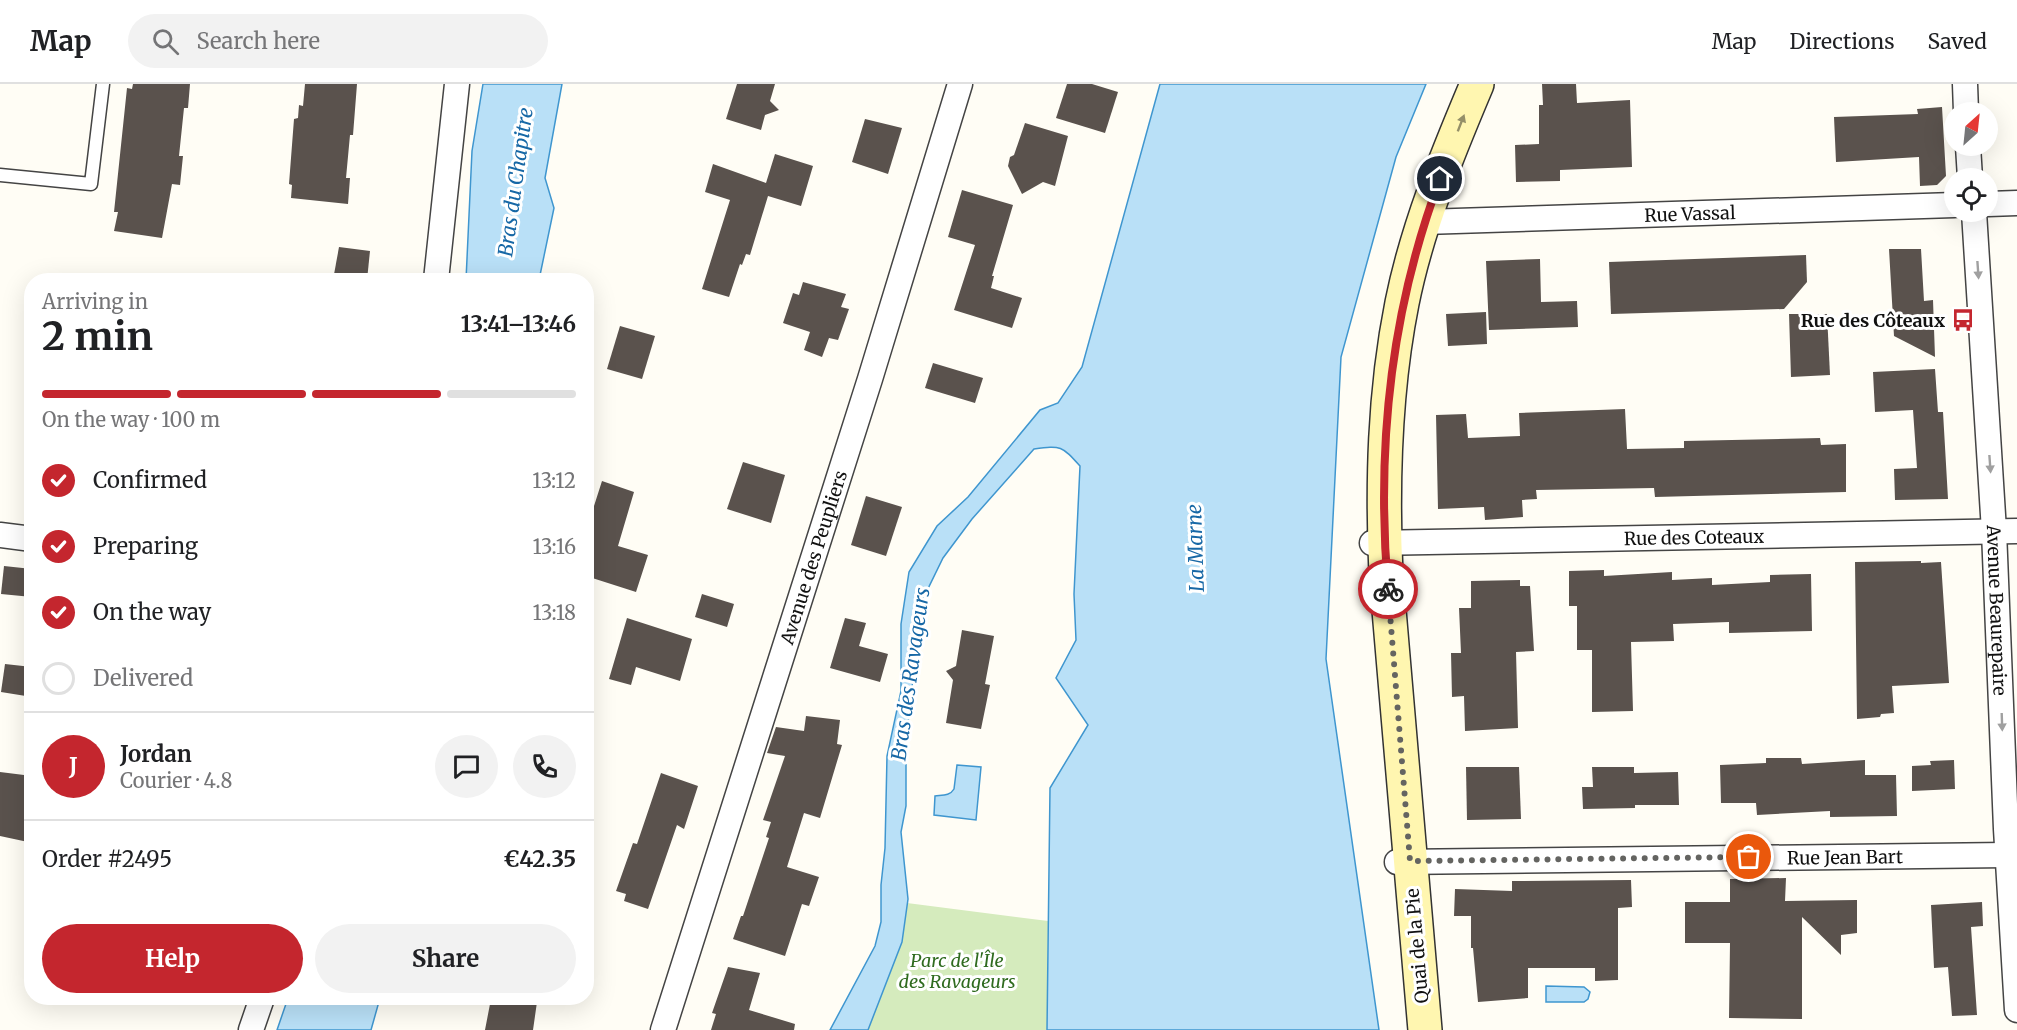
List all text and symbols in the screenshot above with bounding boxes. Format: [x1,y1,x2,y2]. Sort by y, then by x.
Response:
search box [128,14,548,68]
text: Map [30,23,92,59]
icon: search [149,25,182,58]
text: Search here [197,27,320,55]
text: Map [1712,28,1756,55]
text: Directions [1789,28,1894,55]
text: Saved [1927,28,1987,55]
north arrow [1944,102,1998,156]
map controls [1944,102,1998,222]
water label: Bras du Chapitre [492,106,538,258]
one-way arrow [1457,114,1466,132]
pin [1414,153,1465,204]
icon: home [1423,162,1456,195]
button: locate [1944,168,1998,222]
street label: Rue Vassal [1644,201,1736,226]
one-way arrow [1974,260,1983,279]
text: Arriving in [42,289,148,314]
bus stop icon: Rue des Côteaux [1950,307,1976,333]
place label: Rue des Côteaux [1801,309,1945,332]
text: 13:41–13:46 [461,310,576,338]
text: 2 min [42,312,153,361]
text: On the way · 100 m [42,407,220,432]
one-way arrow [1986,455,1995,474]
icon: check [42,464,75,497]
text: Confirmed [93,466,207,494]
street label: Avenue des Peupliers [775,467,852,648]
text: 13:12 [532,468,576,493]
water label: La Marne [1181,504,1209,592]
street label: Avenue Beaurepaire [1982,523,2012,696]
street label: Rue des Coteaux [1624,524,1765,550]
icon: check [42,530,75,563]
text: Preparing [93,532,198,560]
text: 13:16 [533,534,576,559]
courier [1358,559,1418,619]
icon: bike [1372,573,1405,606]
water label: Bras des Ravageurs [885,586,935,762]
icon: check [42,596,75,629]
text: On the way [93,598,211,626]
text: 13:18 [533,600,576,625]
text: Delivered [93,664,193,692]
one-way arrow [1997,713,2006,732]
button: chat [435,735,498,798]
button: phone [513,735,576,798]
text: Jordan [120,740,192,768]
text: J [69,752,78,780]
text: Courier · 4.8 [120,768,232,793]
pin [1723,831,1774,882]
icon: bag [1732,840,1765,873]
text: Order #2495 [42,845,172,873]
text: €42.35 [503,845,576,873]
street label: Rue Jean Bart [1787,845,1903,869]
street label: Quai de la Pie [1401,888,1433,1004]
button: Help [42,924,303,993]
button: Share [315,924,576,993]
park label: Parc de l'Île des Ravageurs [899,949,1015,993]

